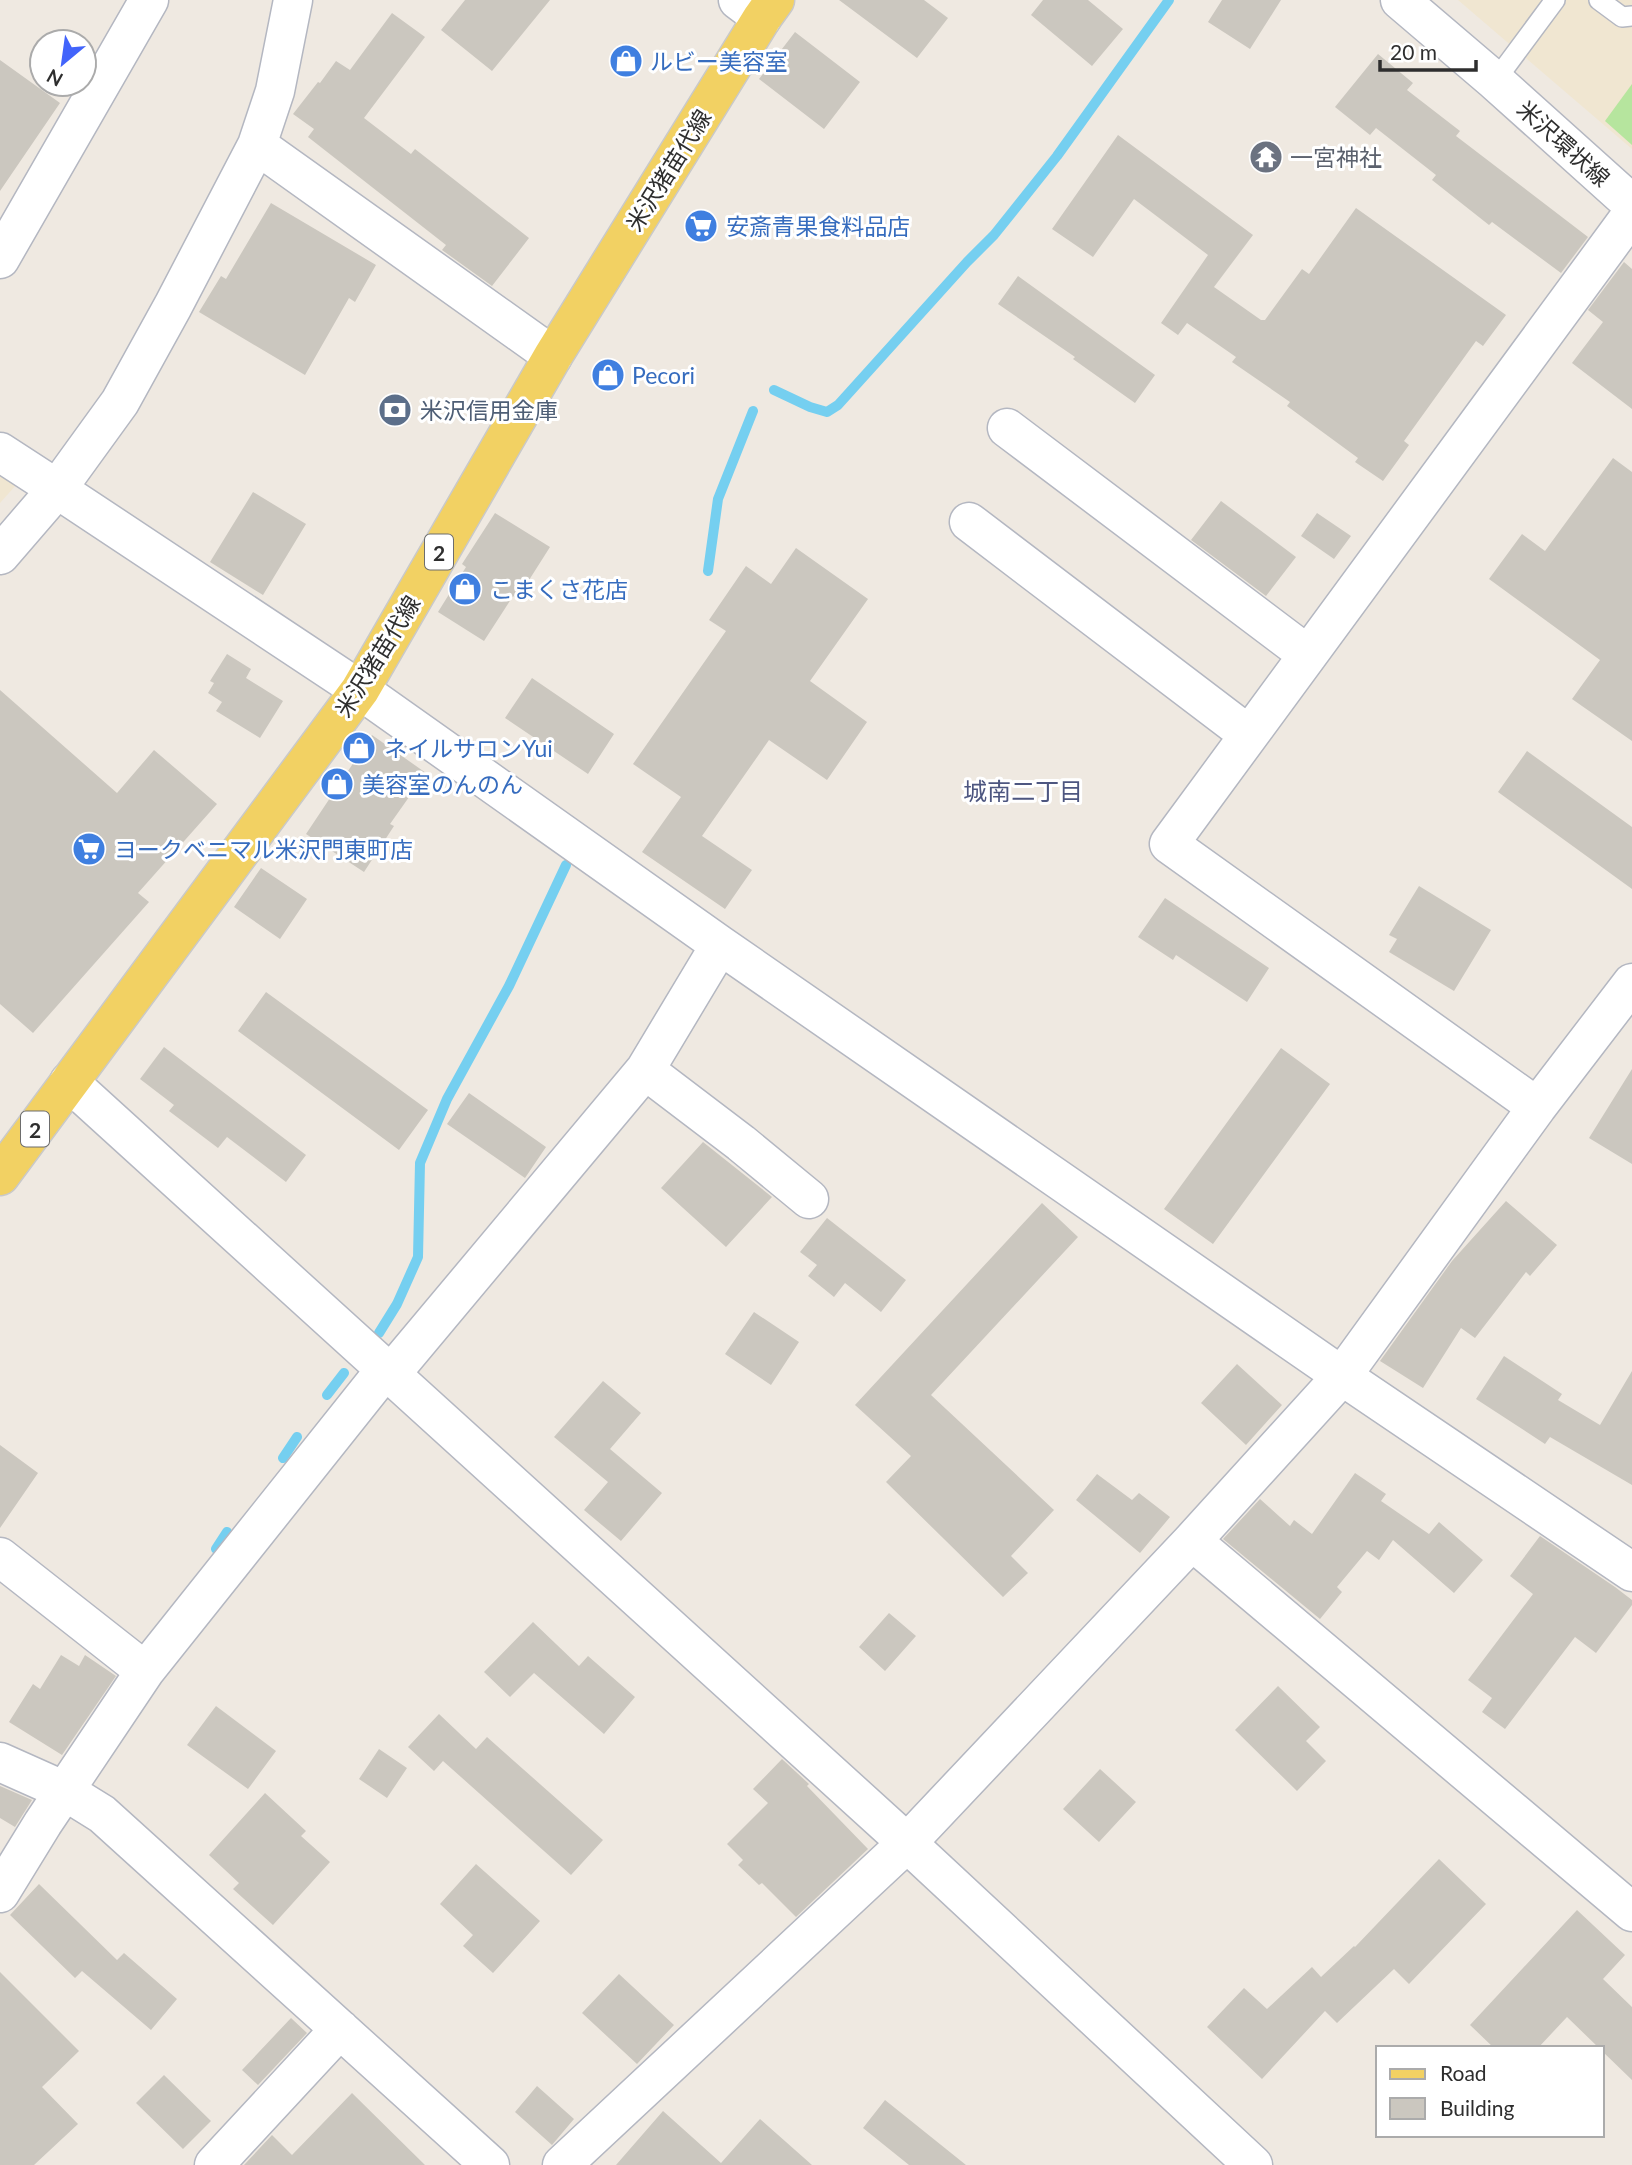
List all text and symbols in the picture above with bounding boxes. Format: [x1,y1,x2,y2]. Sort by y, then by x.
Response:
north arrow [28,28,98,98]
scale bar [1380,28,1476,72]
text: 20 m [1390,39,1437,64]
shop icon: ルビー美容室 [607,42,645,80]
place label: ルビー美容室 [650,47,788,75]
text: N [43,65,66,92]
street label: 米沢環状線 [1512,94,1616,192]
street label: 米沢猪苗代線 [620,104,716,236]
temple icon: 一宮神社 [1247,138,1285,176]
place label: 一宮神社 [1290,143,1382,171]
supermarket icon: 安斎青果食料品店 [682,207,720,245]
place label: 安斎青果食料品店 [726,212,910,240]
shop icon: Pecori [589,356,627,394]
place label: Pecori [632,361,695,389]
bank icon: 米沢信用金庫 [376,391,414,429]
place label: 米沢信用金庫 [420,396,558,424]
road number: 2 [425,534,453,570]
shop icon: こまくさ花店 [446,570,484,608]
place label: こまくさ花店 [490,575,628,603]
street label: 米沢猪苗代線 [329,590,425,722]
shop icon: ネイルサロンYui [340,729,378,767]
place label: ネイルサロンYui [384,734,553,762]
shop icon: 美容室のんのん [318,765,356,803]
place label: 美容室のんのん [362,770,523,798]
district label: 城南二丁目 [963,776,1083,805]
supermarket icon: ヨークベニマル米沢門東町店 [70,830,108,868]
place label: ヨークベニマル米沢門東町店 [114,835,413,863]
road number: 2 [21,1112,49,1146]
legend [1376,2046,1604,2137]
text: Road [1440,2060,1487,2085]
text: Building [1440,2095,1515,2120]

